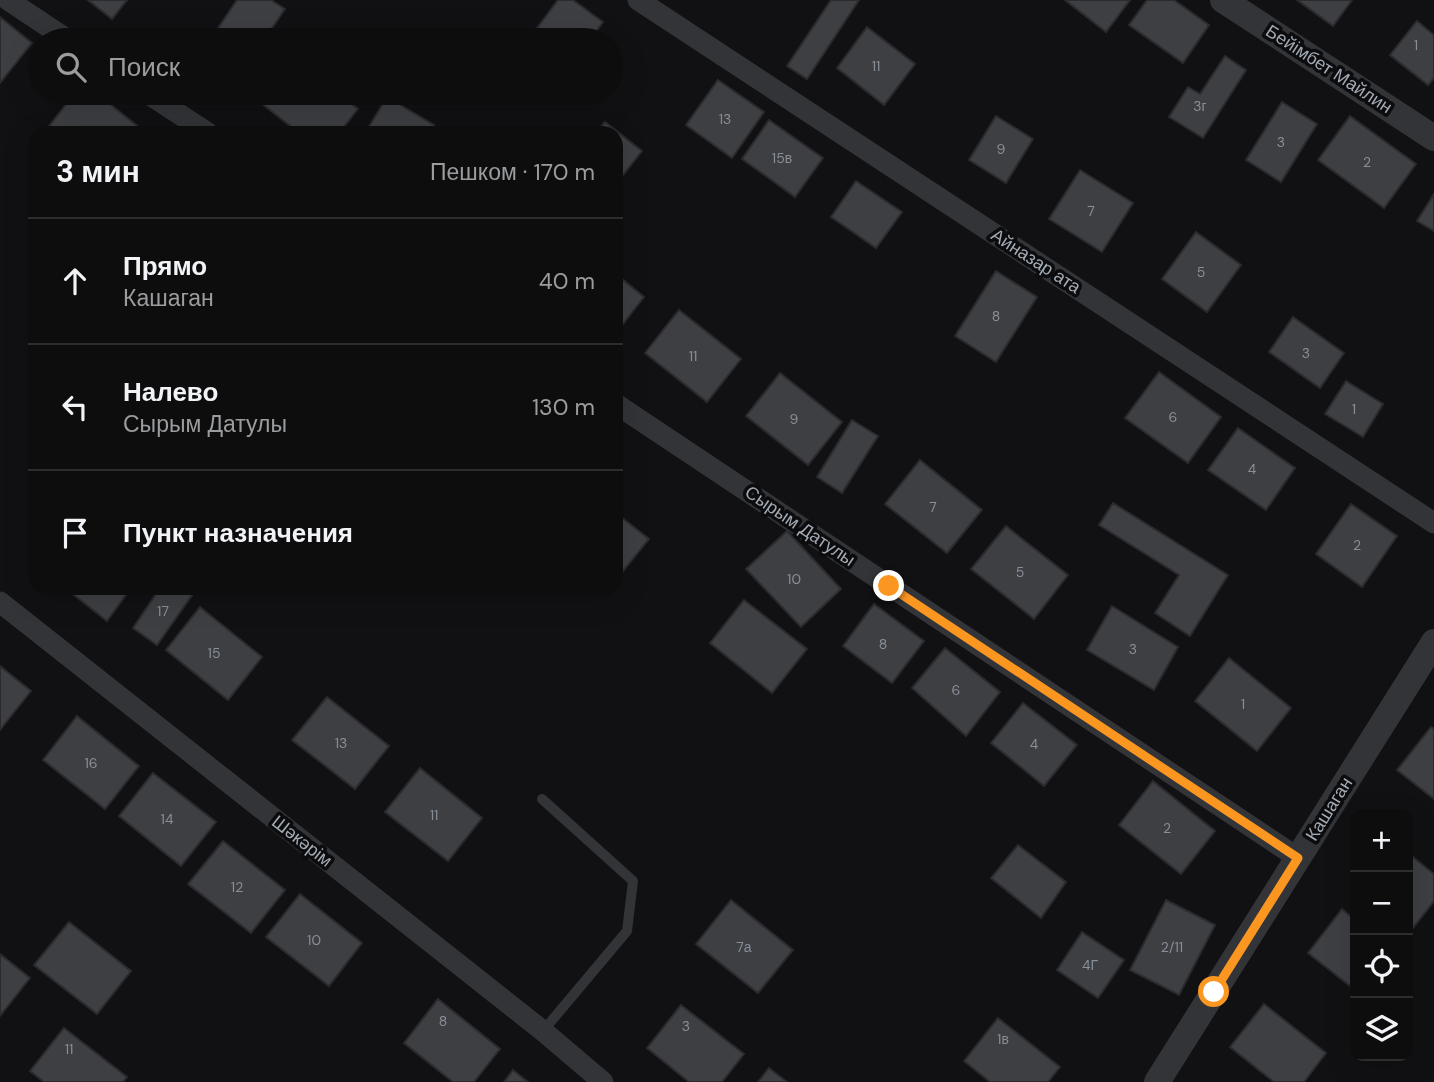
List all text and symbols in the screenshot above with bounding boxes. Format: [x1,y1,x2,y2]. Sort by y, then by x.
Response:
street label: Бейімбет Майлин [1261,19,1397,119]
search box [28,28,623,105]
house number: 1 [1414,36,1418,54]
icon: search [52,48,90,86]
text: Поиск [108,50,180,84]
house number: 11 [872,57,880,75]
house number: 3г [1193,97,1207,115]
house number: 13 [719,110,731,128]
house number: 3 [1277,133,1285,151]
house number: 9 [997,140,1006,158]
house number: 15в [772,149,792,167]
text: 3 мин [56,152,140,191]
house number: 2 [1363,153,1371,171]
text: Пешком · 170 m [430,157,595,187]
house number: 7 [1087,202,1095,220]
street label: Айназар ата [986,223,1086,300]
text: Прямо [123,249,207,283]
icon: ahead [56,262,94,300]
house number: 5 [1197,263,1205,281]
text: 40 m [539,266,595,296]
text: Кашаган [123,283,214,313]
house number: 8 [992,307,1000,325]
house number: 3 [1302,344,1310,362]
house number: 11 [689,347,697,365]
text: Налево [123,375,218,409]
icon: left [56,388,94,426]
text: 130 m [532,392,595,422]
house number: 1 [1352,400,1356,418]
house number: 6 [1169,408,1177,426]
text: Сырым Датулы [123,409,287,439]
house number: 9 [790,410,799,428]
house number: 4 [1248,460,1257,478]
street label: Сырым Датулы [740,480,860,572]
house number: 7 [929,498,937,516]
icon: arrive [56,514,94,552]
text: Пункт назначения [123,516,353,550]
house number: 2 [1353,536,1361,554]
house number: 5 [1016,563,1024,581]
house number: 10 [787,570,801,588]
route end [873,570,904,601]
house number: 17 [157,602,169,620]
house number: 8 [879,635,887,653]
house number: 3 [1129,640,1137,658]
house number: 15 [208,644,220,662]
house number: 6 [952,681,960,699]
house number: 1 [1241,695,1245,713]
house number: 13 [335,734,347,752]
house number: 4 [1030,735,1039,753]
house number: 16 [84,754,98,772]
street label: Кашаган [1300,773,1358,845]
house number: 11 [430,806,438,824]
map controls [1350,809,1413,1061]
button: + [1350,809,1413,872]
house number: 14 [161,810,174,828]
street label: Шәкәрім [267,810,337,872]
house number: 2 [1163,819,1171,837]
button: − [1350,872,1413,935]
house number: 12 [231,878,243,896]
house number: 10 [307,931,321,949]
button: locate [1350,935,1413,998]
house number: 7а [736,938,752,956]
house number: 2/11 [1161,938,1183,956]
house number: 4Г [1082,956,1098,974]
route start [1198,976,1229,1007]
button: layers [1350,998,1413,1061]
house number: 8 [439,1012,447,1030]
house number: 3 [682,1017,690,1035]
house number: 1в [997,1030,1009,1048]
house number: 11 [65,1040,73,1058]

